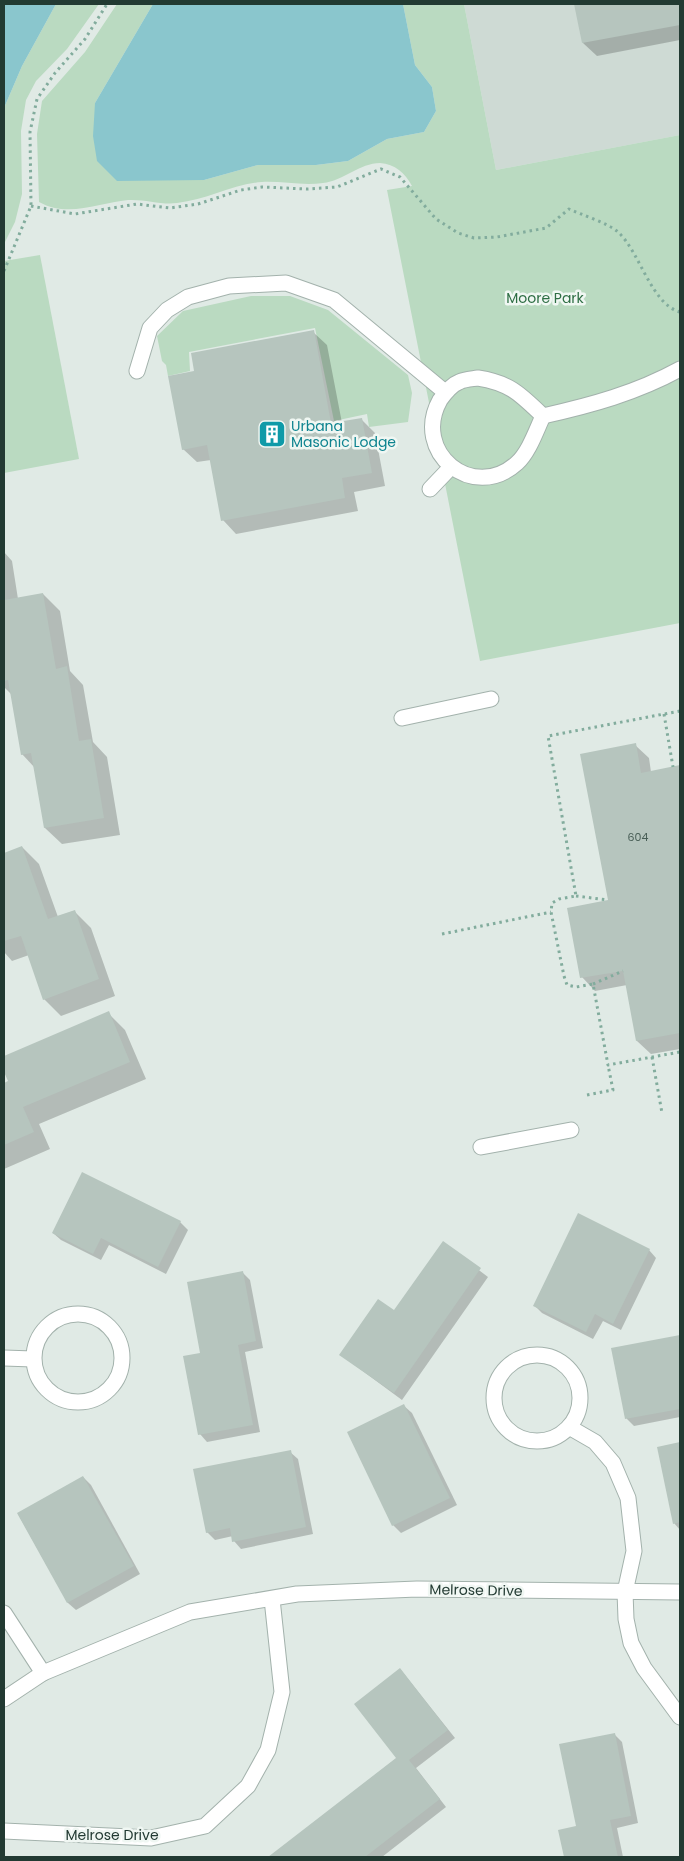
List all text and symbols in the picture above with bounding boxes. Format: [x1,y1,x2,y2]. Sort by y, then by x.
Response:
park label: Moore Park [506,288,585,308]
place label: Urbana Masonic Lodge [291,416,396,452]
building icon: Urbana Masonic Lodge [257,419,287,449]
house number: 604 [628,829,648,845]
street label: Melrose Drive [429,1579,523,1601]
street label: Melrose Drive [65,1825,159,1845]

